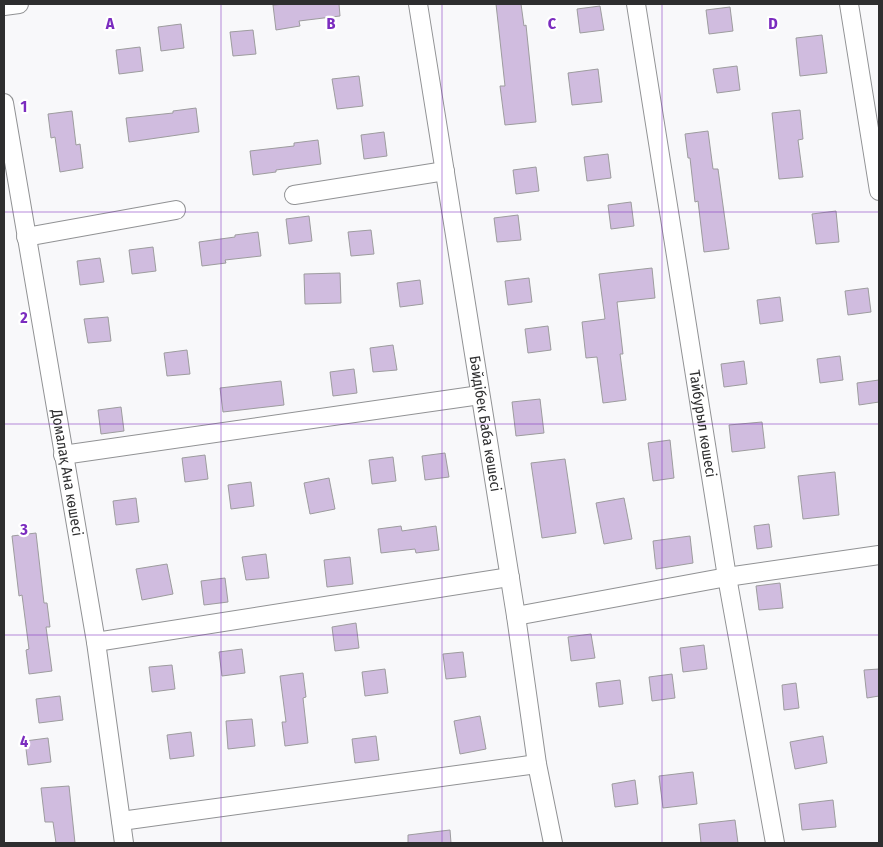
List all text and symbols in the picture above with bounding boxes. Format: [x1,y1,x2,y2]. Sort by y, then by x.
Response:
text: A [105,14,115,33]
text: B [327,14,336,33]
text: C [548,14,557,33]
text: D [768,14,778,33]
text: 1 [21,97,27,116]
text: 2 [19,308,28,327]
street label: Бәйдібек Баба көшесі [465,354,505,493]
street label: Тайбурыл көшесі [685,369,720,479]
street label: Домалақ Ана көшесі [47,407,87,537]
text: 3 [19,520,28,539]
text: 4 [20,732,28,751]

